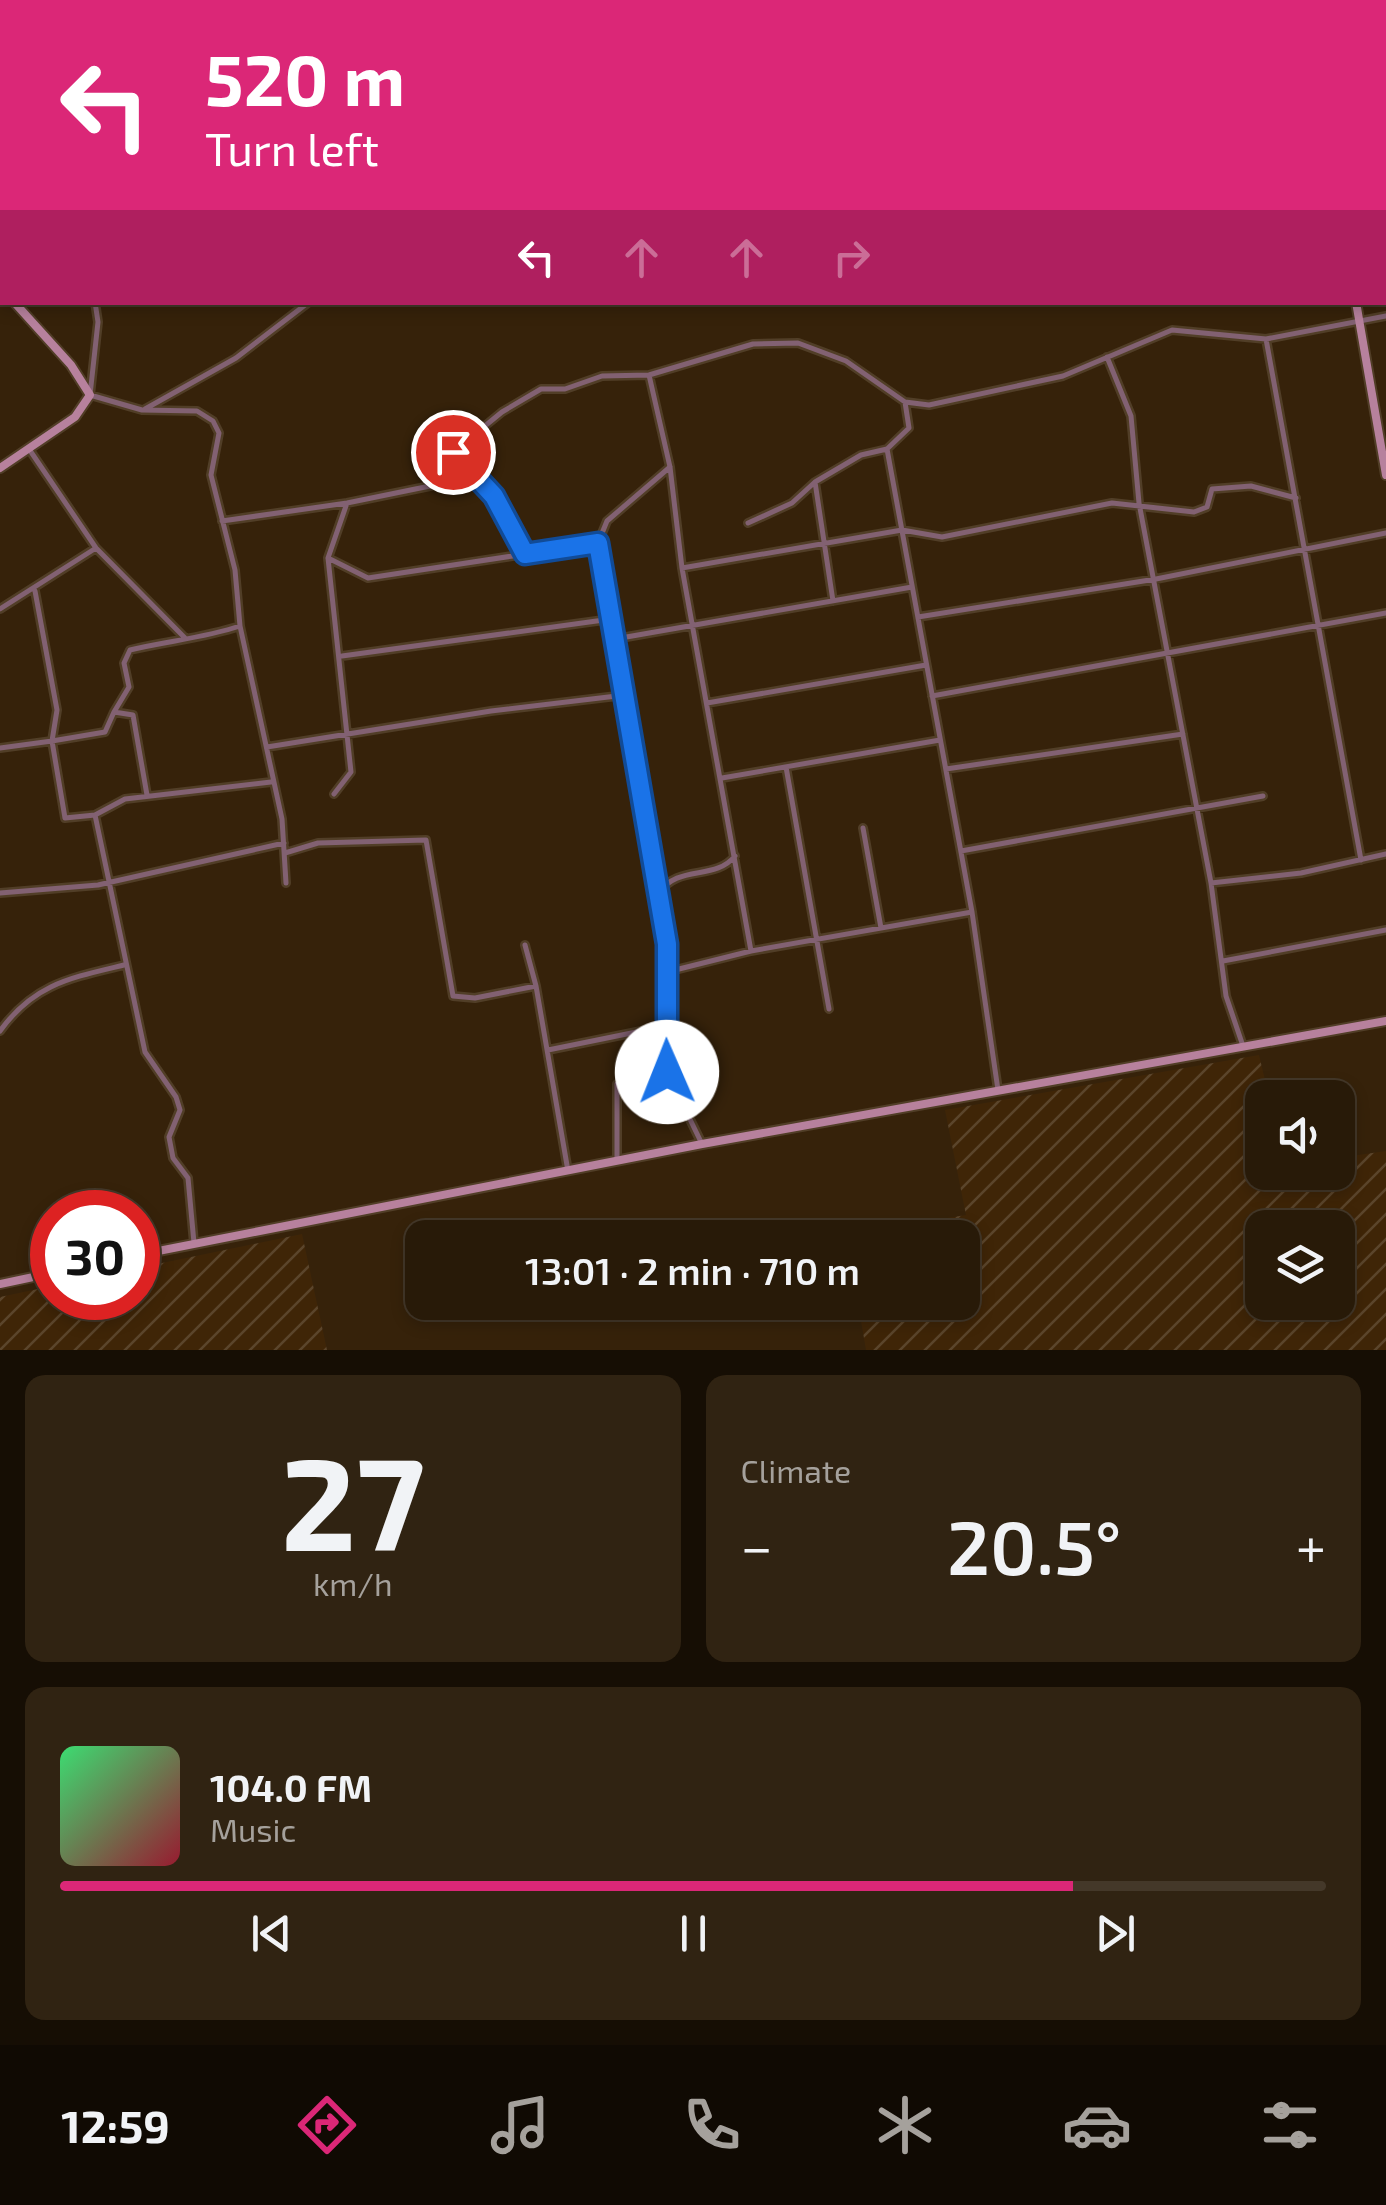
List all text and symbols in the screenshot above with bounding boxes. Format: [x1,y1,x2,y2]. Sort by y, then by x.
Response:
text: 520 m [205,36,405,120]
icon: left [40,40,170,170]
text: Turn left [205,121,379,175]
icon: left [509,230,564,285]
icon: ahead [614,230,669,285]
icon: ahead [719,230,774,285]
icon: right [824,230,879,285]
pin [411,410,496,495]
icon: arrive [426,425,481,480]
position arrow [615,1020,719,1124]
map controls [1245,1080,1355,1320]
button: sound [1245,1080,1355,1190]
speed limit sign: 30 [30,1190,160,1320]
button: layers [1245,1210,1355,1320]
text: 13:01 · 2 min · 710 m [525,1247,860,1293]
text: 27 [281,1421,425,1577]
text: Climate [741,1451,851,1489]
text: 20.5° [947,1500,1121,1590]
text: − [741,1512,773,1578]
text: + [1296,1512,1326,1578]
text: km/h [313,1564,392,1602]
text: 104.0 FM [210,1764,372,1810]
text: Music [210,1810,296,1848]
icon: previous [244,1906,299,1961]
icon: pause [666,1906,721,1961]
icon: next [1088,1906,1143,1961]
icon: directions [292,2090,362,2160]
icon: music [485,2090,555,2160]
icon: phone [677,2090,747,2160]
icon: climate [870,2090,940,2160]
icon: car [1062,2090,1132,2160]
icon: filters [1255,2090,1325,2160]
text: 12:59 [61,2098,170,2152]

